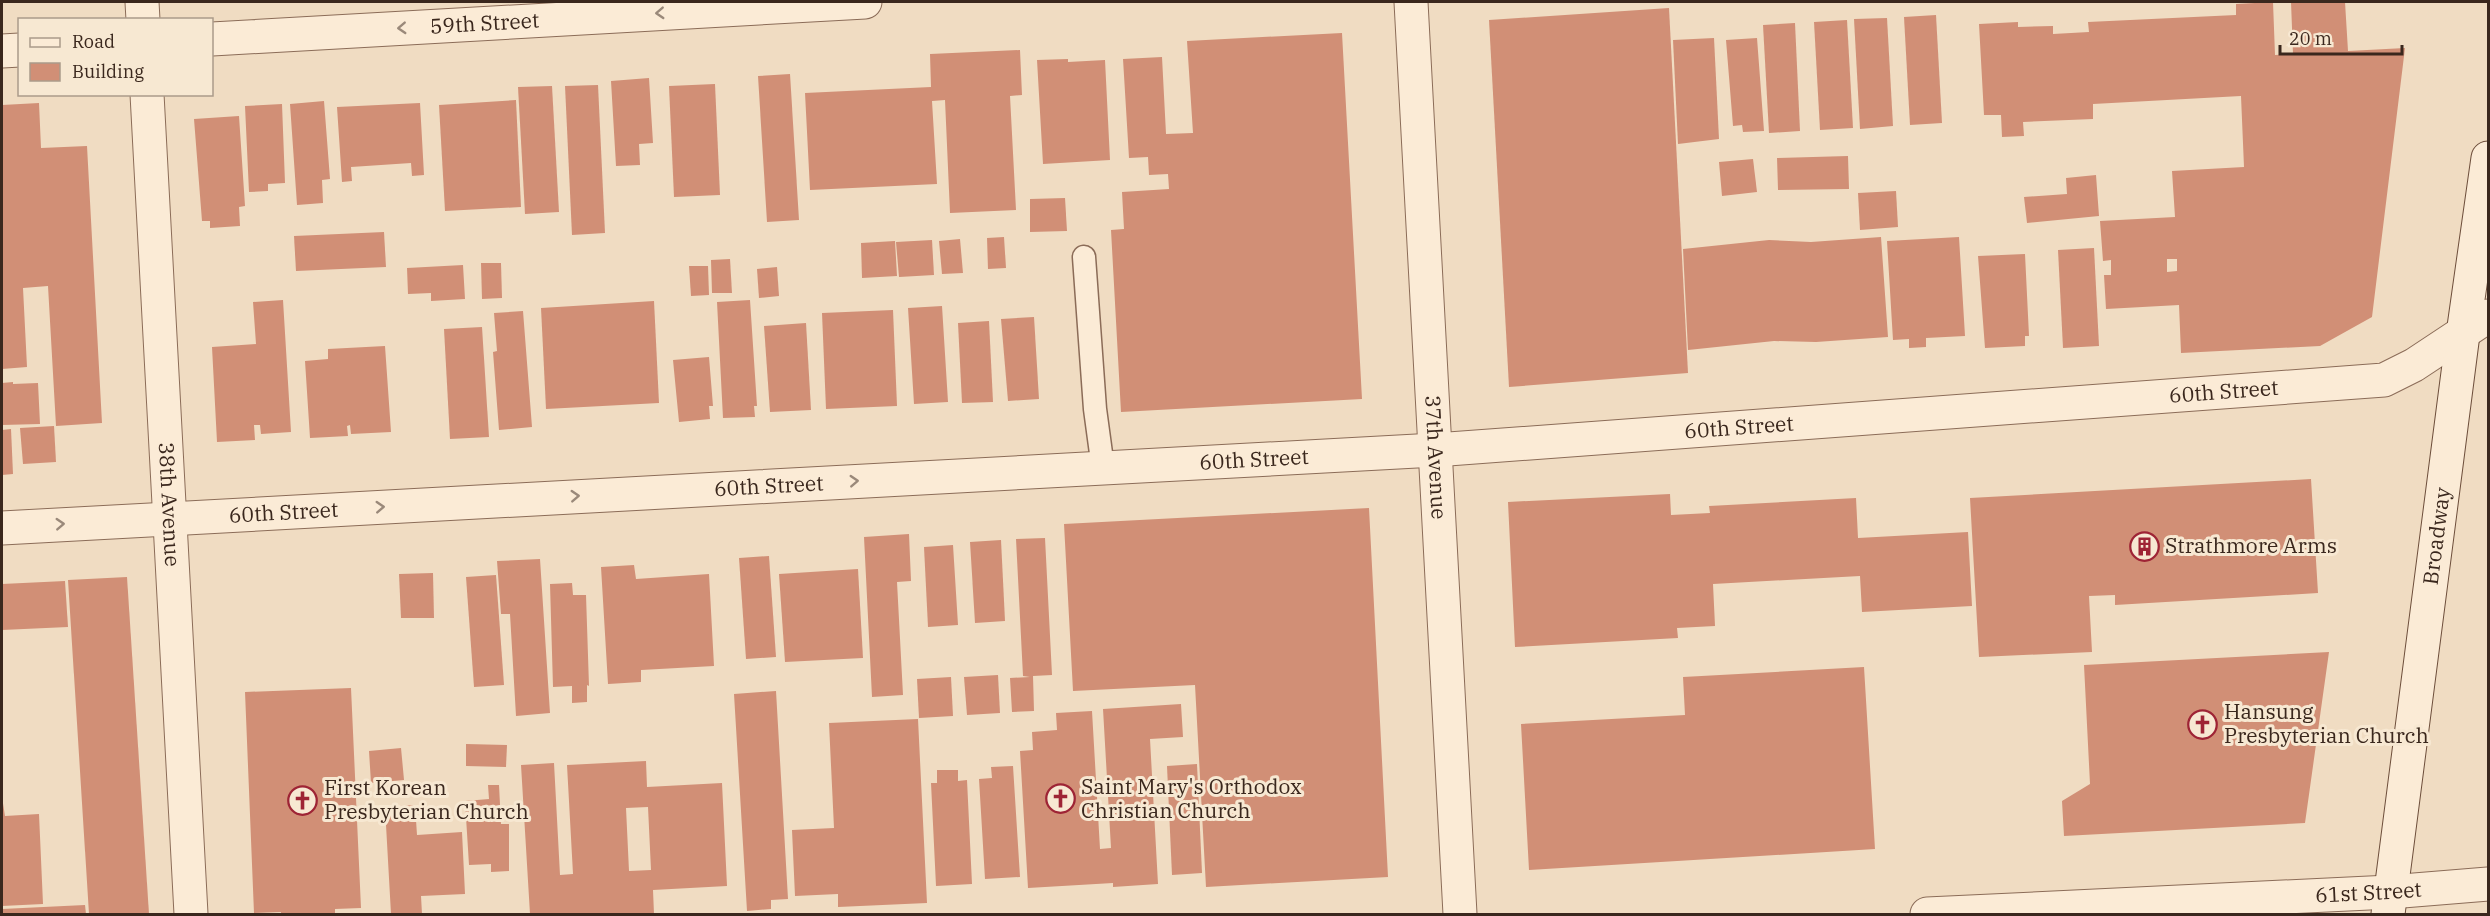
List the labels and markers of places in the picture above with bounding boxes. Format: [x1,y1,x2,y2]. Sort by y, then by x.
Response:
building icon: Strathmore Arms [2128,530,2160,562]
place label: Strathmore Arms [2165,531,2337,559]
place label: Hansung Presbyterian Church [2224,697,2429,749]
church icon: Hansung Presbyterian Church [2187,708,2219,740]
place label: Saint Mary's Orthodox Christian Church [1081,772,1302,824]
place label: First Korean Presbyterian Church [324,773,529,825]
church icon: Saint Mary's Orthodox Christian Church [1044,783,1076,815]
church icon: First Korean Presbyterian Church [287,784,319,816]

